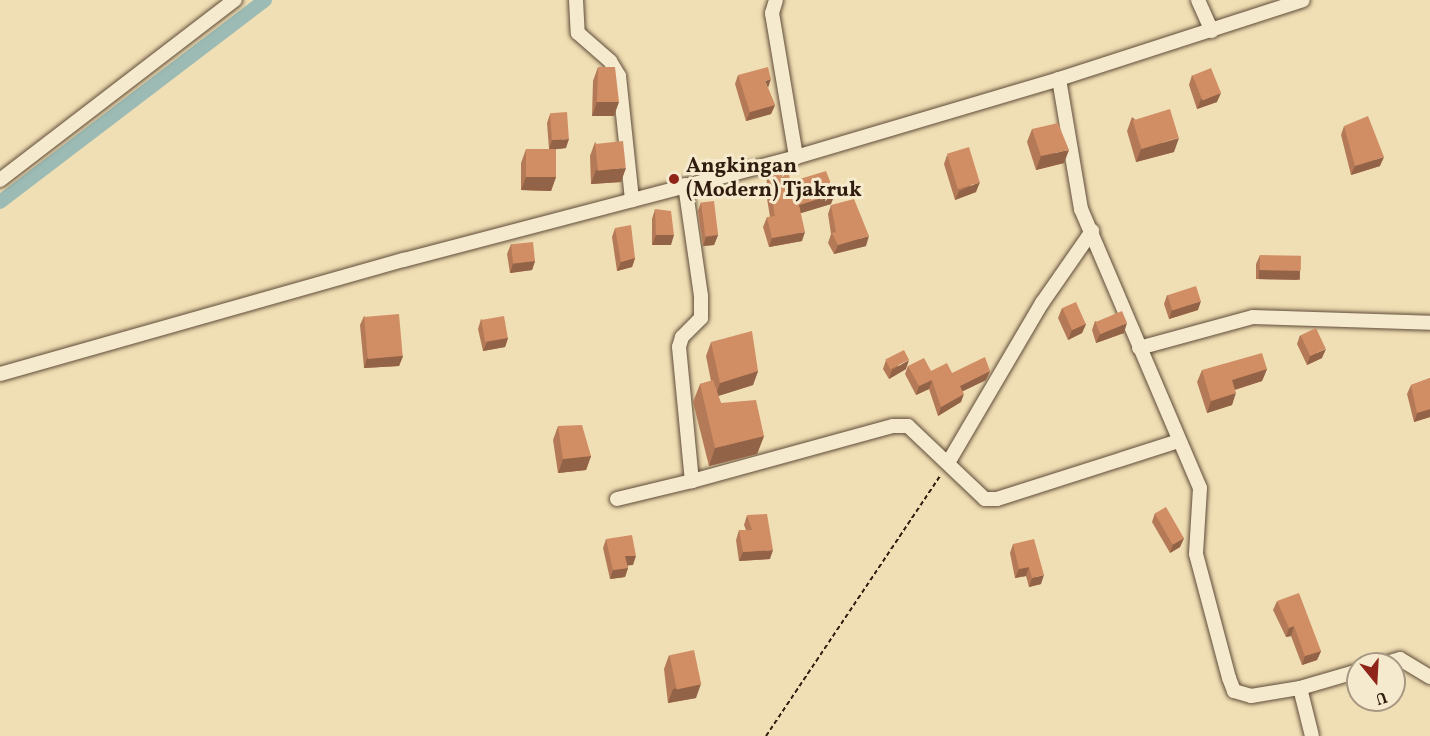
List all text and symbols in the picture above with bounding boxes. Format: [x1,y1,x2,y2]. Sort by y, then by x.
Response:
place label: Angkingan (Modern) Tjakruk [686,154,862,204]
marker: Angkingan (Modern) Tjakruk [667,172,681,186]
north arrow [1346,652,1406,712]
text: U [1372,685,1390,709]

